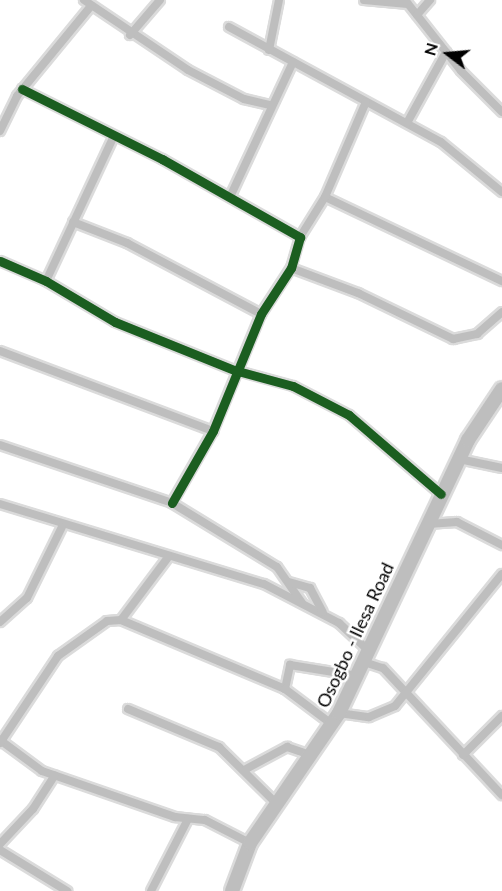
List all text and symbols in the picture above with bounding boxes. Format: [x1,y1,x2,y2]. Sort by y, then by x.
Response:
north arrow [418,24,478,84]
text: N [419,40,441,57]
street label: Osogbo - Ilesa Road [312,559,398,711]

